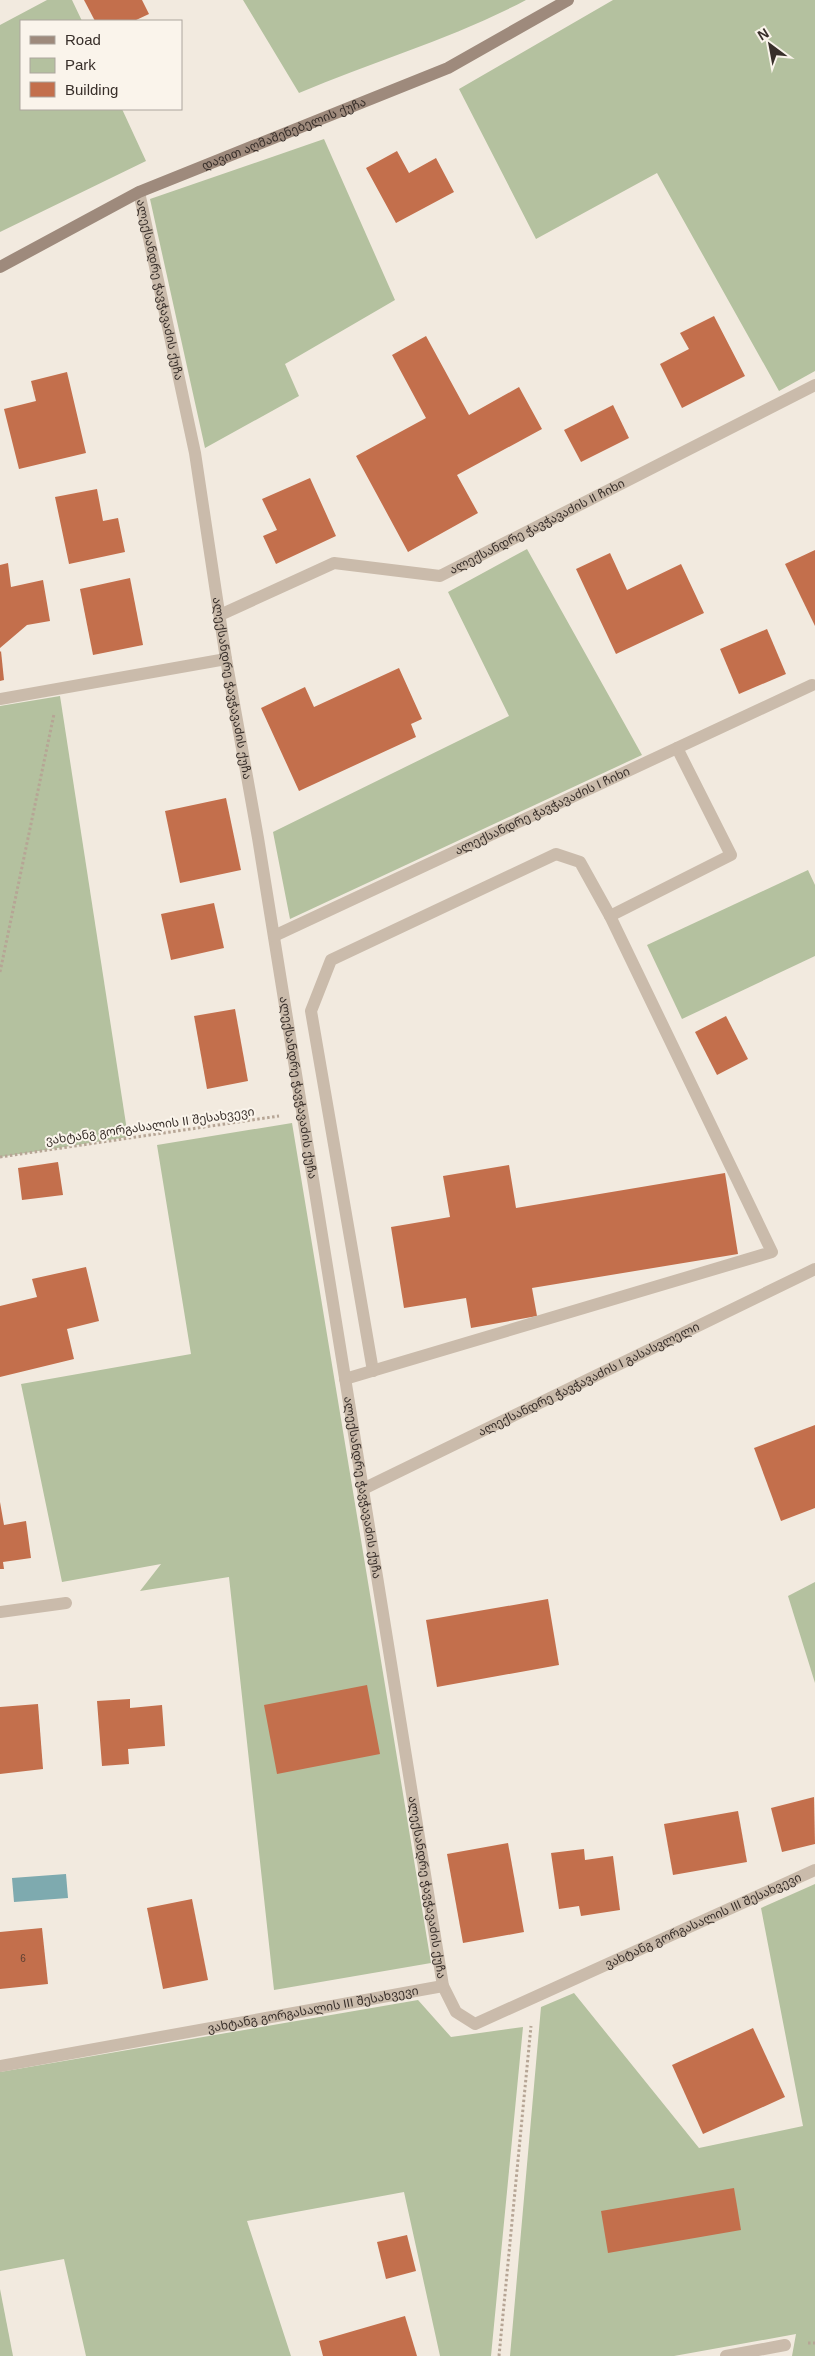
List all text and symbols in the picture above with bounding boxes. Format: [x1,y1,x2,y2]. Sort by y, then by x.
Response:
legend [20,20,182,110]
north arrow [745,20,795,70]
text: N [755,25,772,43]
text: Road [65,31,101,48]
text: Park [65,56,96,73]
text: Building [65,81,118,98]
street label: დავით აღმაშენებელის ქუჩა [200,95,368,174]
street label: ალექსანდრე ჭავჭავაძის ქუჩა [134,198,186,382]
street label: ალექსანდრე ჭავჭავაძის II ჩიხი [447,476,627,577]
street label: ალექსანდრე ჭავჭავაძის ქუჩა [210,596,254,780]
street label: ალექსანდრე ჭავჭავაძის I ჩიხი [452,764,632,858]
street label: ალექსანდრე ჭავჭავაძის ქუჩა [277,995,320,1180]
street label: ვახტანგ გორგასალის II შესახვევი [45,1104,255,1149]
street label: ალექსანდრე ჭავჭავაძის I გასასვლელი [476,1319,702,1439]
street label: ალექსანდრე ჭავჭავაძის ქუჩა [341,1395,384,1580]
street label: ალექსანდრე ჭავჭავაძის ქუჩა [405,1795,449,1980]
street label: ვახტანგ გორგასალის III შესახვევი [603,1870,804,1971]
house number: 6 [20,1953,26,1964]
street label: ვახტანგ გორგასალის III შესახვევი [206,1984,420,2035]

